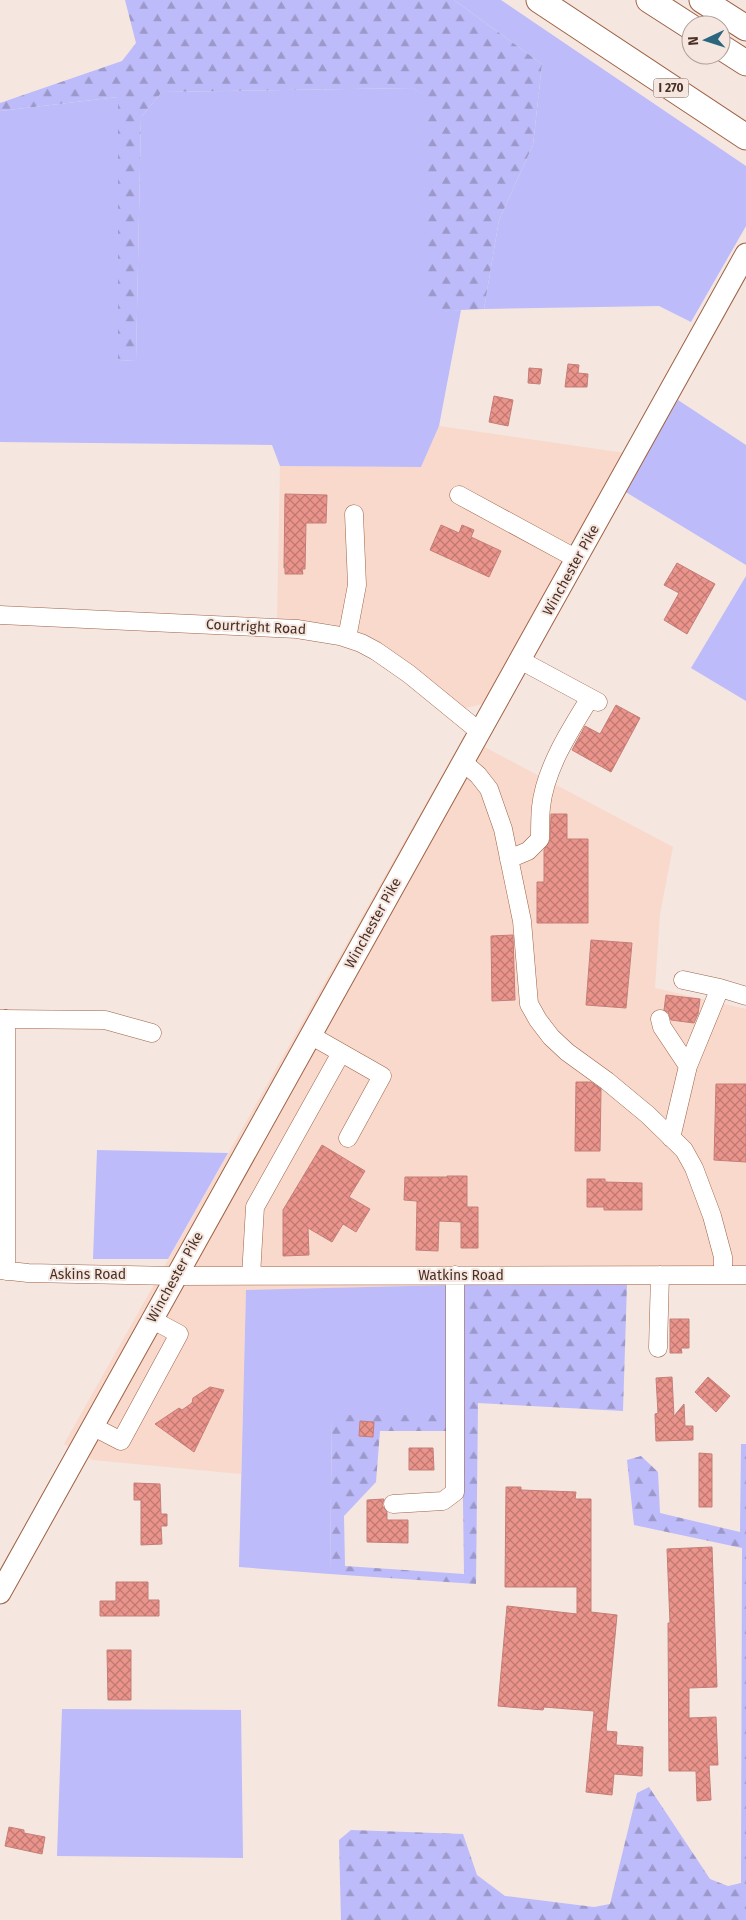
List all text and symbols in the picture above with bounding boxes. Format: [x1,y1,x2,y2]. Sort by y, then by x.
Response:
north arrow [681,15,731,65]
text: N [685,36,702,46]
road number: I 270 [654,78,688,98]
street label: Winchester Pike [539,522,603,618]
street label: Courtright Road [206,616,306,638]
street label: Winchester Pike [341,875,405,971]
street label: Winchester Pike [143,1229,207,1325]
street label: Askins Road [50,1266,126,1283]
street label: Watkins Road [418,1267,504,1284]

